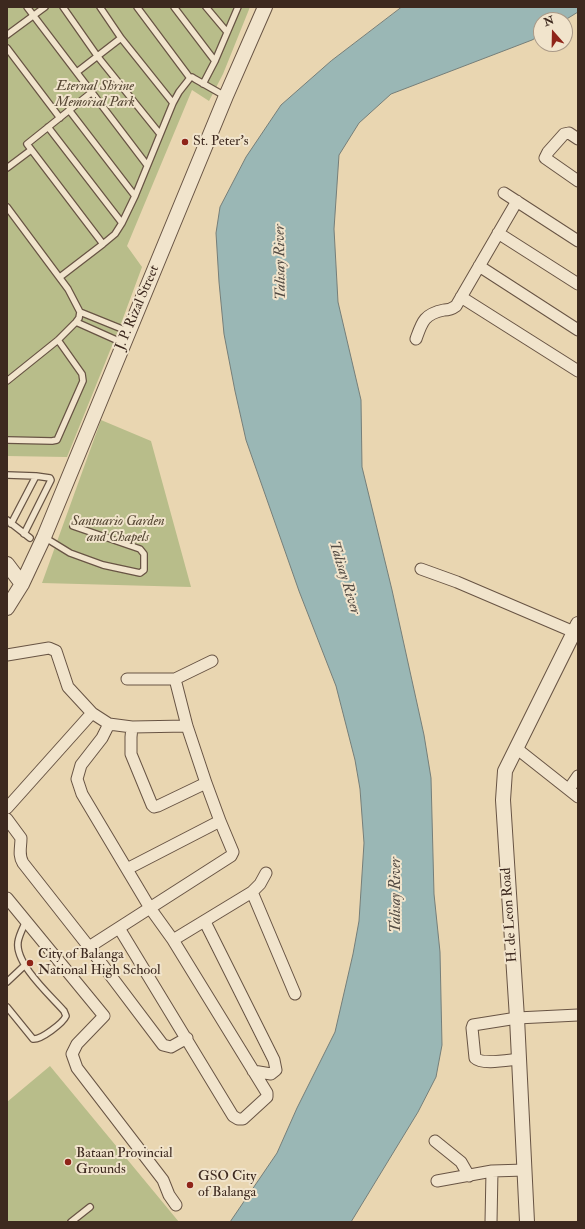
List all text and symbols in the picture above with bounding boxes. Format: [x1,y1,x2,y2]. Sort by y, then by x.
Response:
north arrow [533,12,573,52]
text: N [542,13,556,29]
park label: Eternal Shrine Memorial Park [55,79,135,112]
place label: St. Peter's [193,134,248,150]
marker: St. Peter's [180,137,190,147]
water label: Talisay River [271,224,291,300]
street label: J. P. Rizal Street [113,263,163,353]
park label: Santuario Garden and Chapels [71,514,165,546]
water label: Talisay River [324,539,364,617]
water label: Talisay River [388,857,406,933]
street label: H. de Leon Road [498,867,522,963]
place label: City of Balanga National High School [38,947,161,980]
marker: City of Balanga National High School [25,958,35,968]
place label: Bataan Provincial Grounds [76,1146,173,1178]
marker: Bataan Provincial Grounds [63,1157,73,1167]
place label: GSO City of Balanga [198,1169,256,1202]
marker: GSO City of Balanga [185,1180,195,1190]

